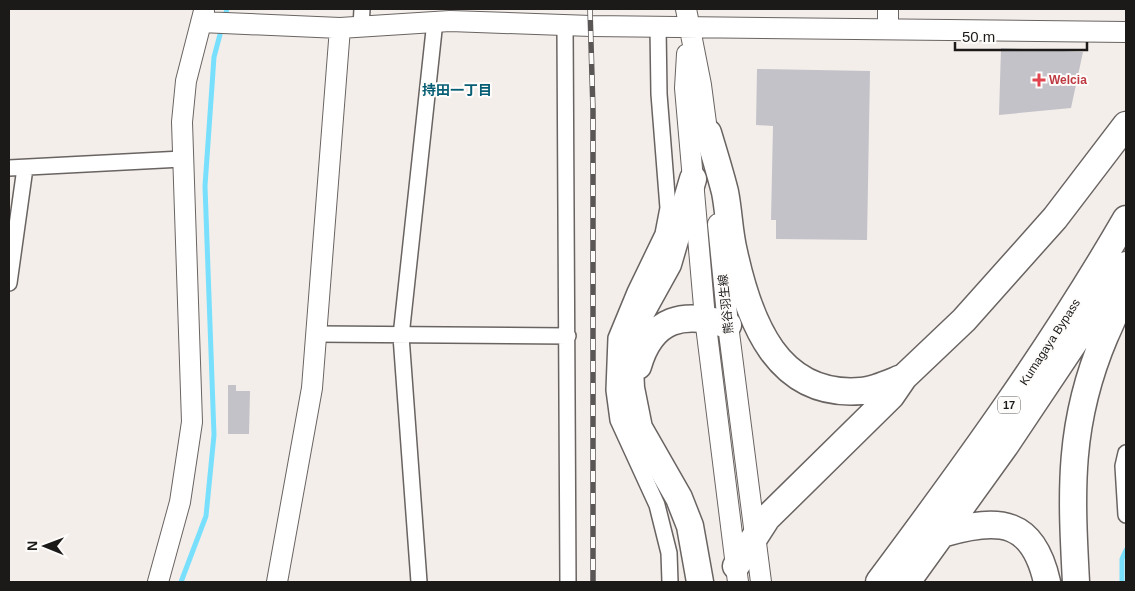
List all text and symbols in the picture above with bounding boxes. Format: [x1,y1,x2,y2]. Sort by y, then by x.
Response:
scale bar [955,20,1088,52]
text: 50 m [962,28,995,45]
place label: Welcia [1049,73,1087,87]
marker: Welcia [1033,74,1045,86]
district label: 持田一丁目 [422,82,492,98]
street label: 熊谷羽生線 [716,273,736,335]
street label: Kumagaya Bypass [1017,296,1083,388]
road number: 17 [998,396,1020,414]
north arrow [20,521,70,571]
text: N [24,541,40,551]

